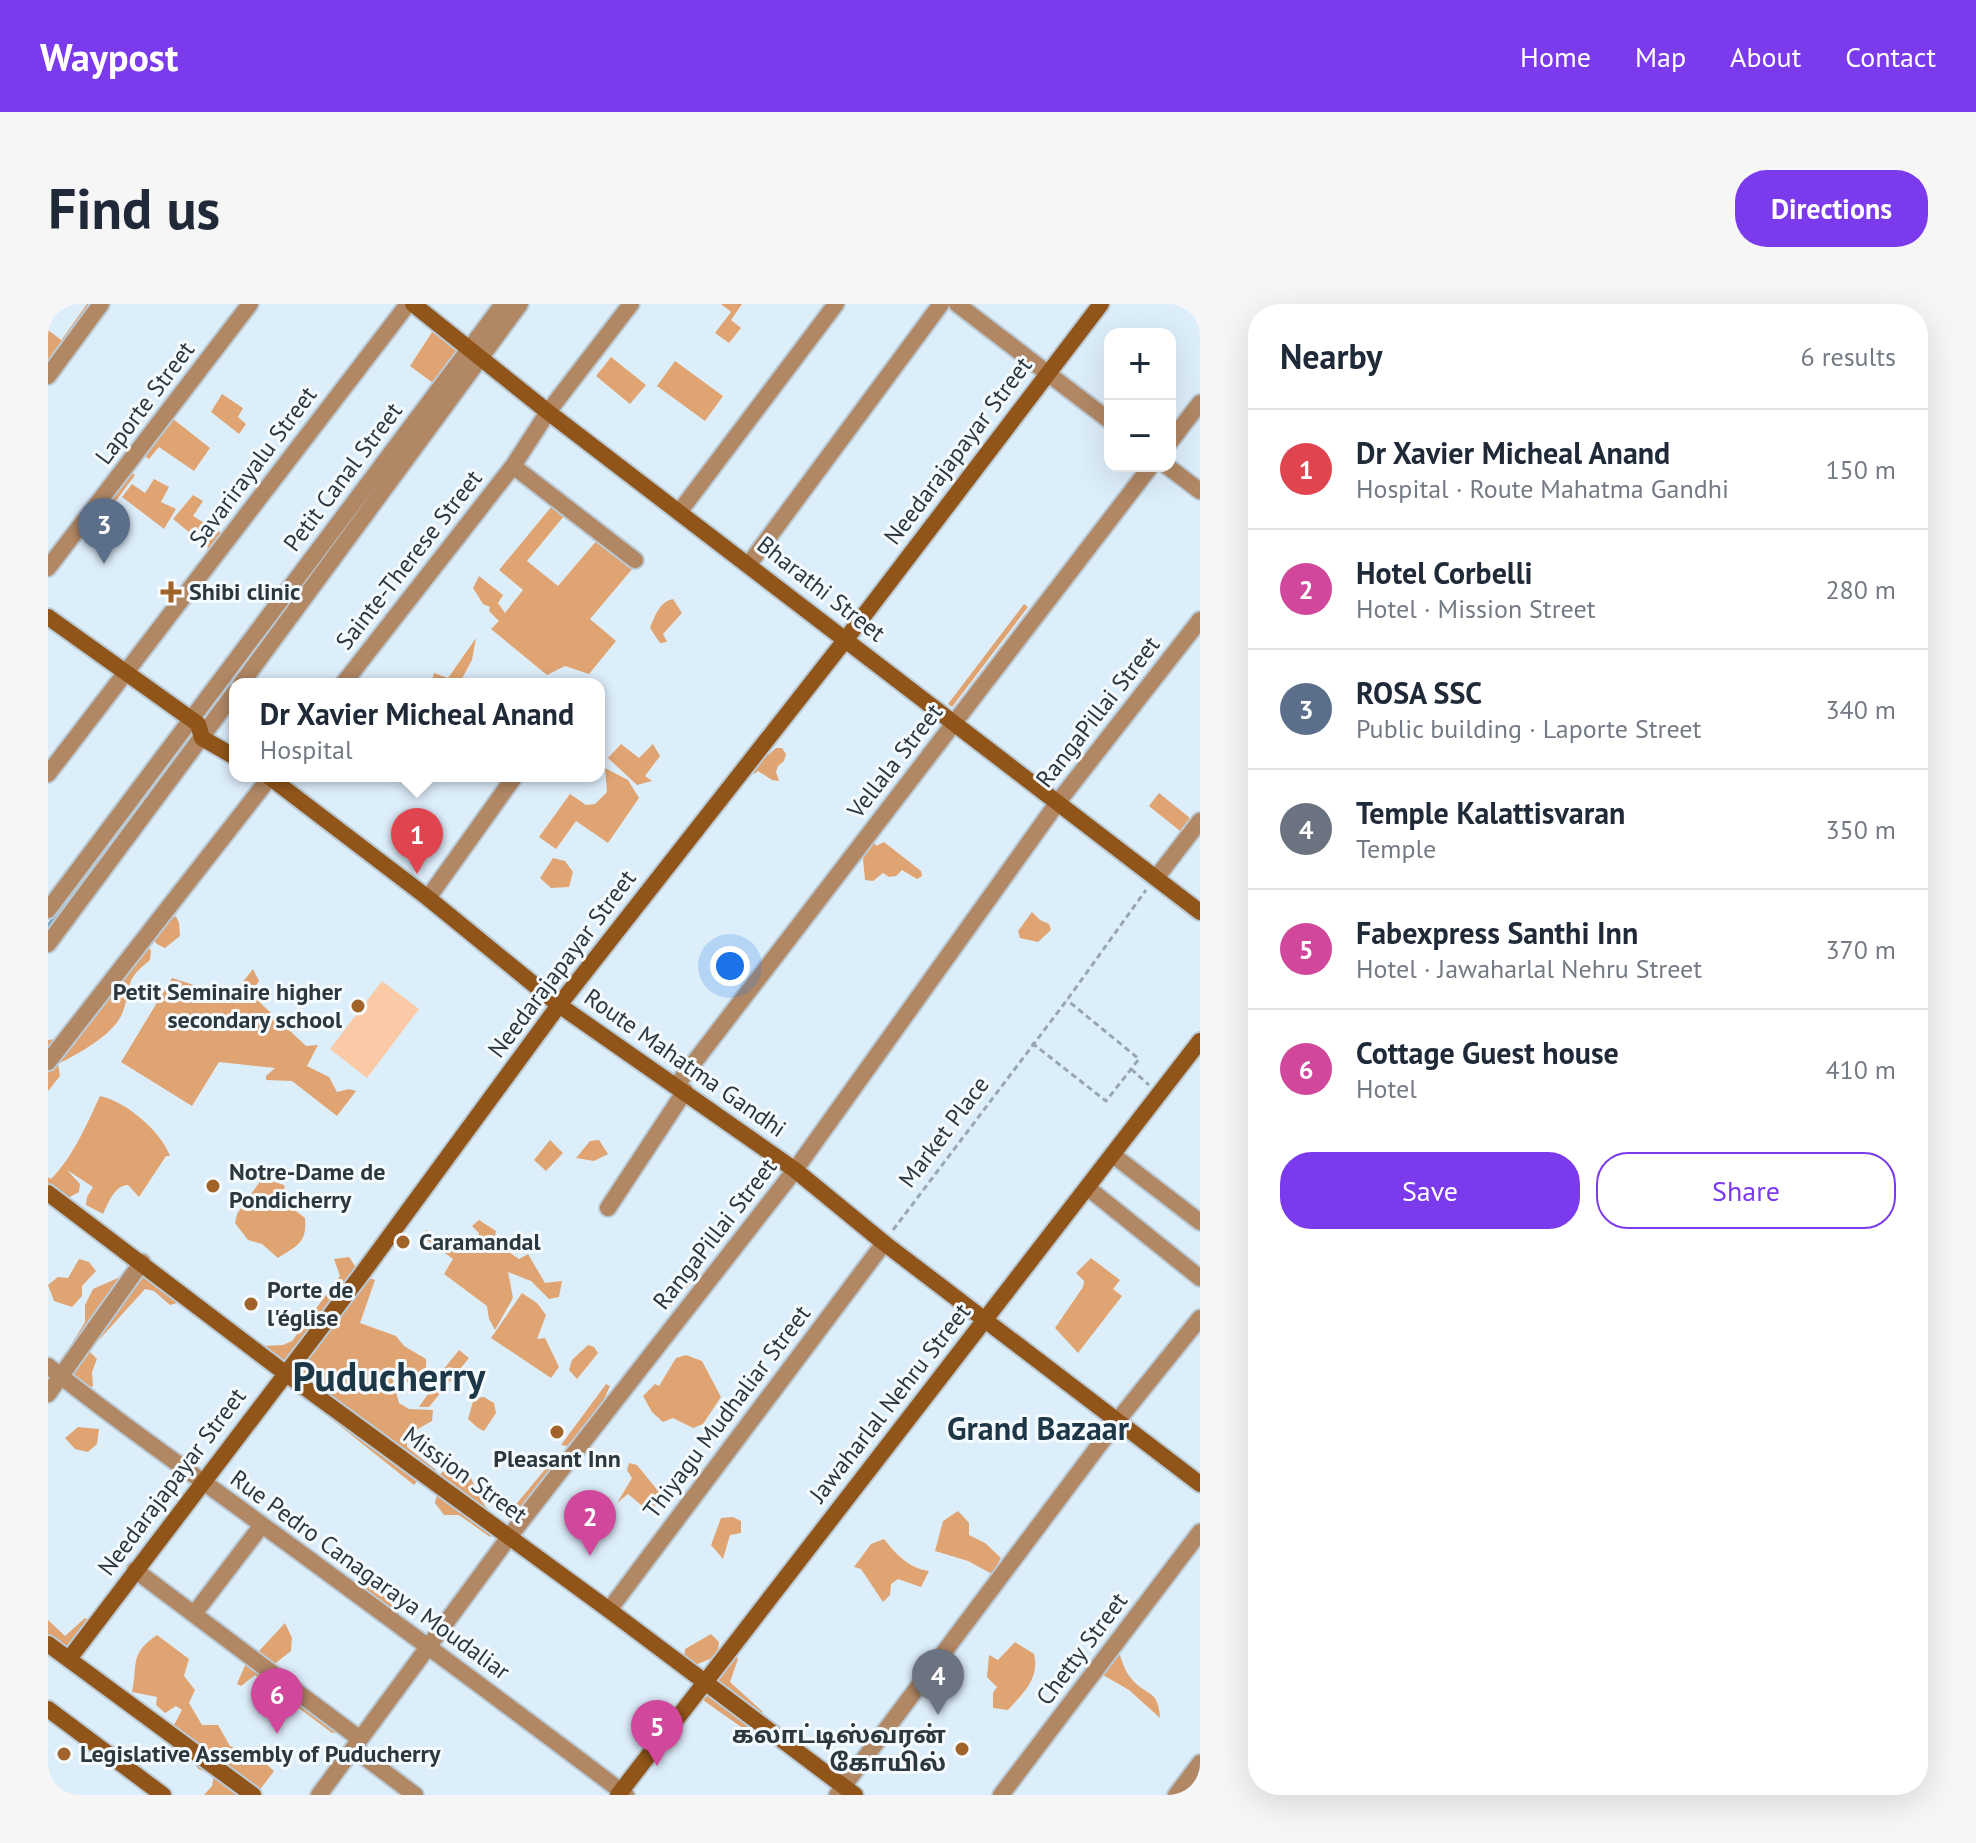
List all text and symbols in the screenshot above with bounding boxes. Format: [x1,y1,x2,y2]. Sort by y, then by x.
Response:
text: Waypost [40,32,178,81]
text: Home [1520,38,1591,75]
text: Map [1635,38,1686,75]
text: About [1730,38,1801,75]
text: Contact [1845,38,1936,75]
button: Directions [1735,170,1928,247]
text: Find us [48,172,220,244]
map controls [1104,328,1176,472]
button: + [1104,328,1176,400]
text: Nearby [1280,334,1382,378]
street label: Laporte Street [88,335,201,470]
text: 6 results [1801,340,1896,373]
street label: Needarajapayar Street [877,351,1038,551]
street label: Savarirayalu Street [182,380,323,553]
street label: Petit Canal Street [276,396,409,557]
button: − [1104,400,1176,472]
text: Dr Xavier Micheal Anand [1356,433,1670,472]
text: 1 [1299,453,1313,486]
text: 150 m [1825,453,1896,486]
street label: Sainte-Therese Street [329,464,489,656]
text: Hospital · Route Mahatma Gandhi [1356,472,1729,505]
pin: 3 [78,498,130,564]
street label: Bharathi Street [751,529,892,648]
text: Hotel Corbelli [1356,553,1533,592]
text: 2 [1299,573,1313,606]
text: 280 m [1825,573,1896,606]
place label: Shibi clinic [189,576,300,607]
marker: Shibi clinic [160,581,182,603]
text: Hotel · Mission Street [1356,592,1595,625]
street label: RangaPillai Street [1029,630,1166,794]
text: ROSA SSC [1356,673,1482,712]
popup [229,678,605,782]
text: 3 [1299,693,1313,726]
text: 340 m [1825,693,1896,726]
text: Dr Xavier Micheal Anand [260,694,574,733]
street label: Vellala Street [840,697,949,825]
text: Public building · Laporte Street [1356,712,1701,745]
text: Hospital [260,733,353,766]
text: Temple Kalattisvaran [1356,793,1625,832]
pin: 1 [391,808,443,874]
text: 4 [1299,813,1313,846]
text: 350 m [1825,813,1896,846]
text: Temple [1356,832,1436,865]
street label: Needarajapayar Street [481,864,642,1064]
text: Fabexpress Santhi Inn [1356,913,1638,952]
text: 5 [1299,933,1313,966]
text: 370 m [1825,933,1896,966]
your location [710,946,750,986]
text: Hotel · Jawaharlal Nehru Street [1356,952,1702,985]
place label: Petit Seminaire higher secondary school [113,976,343,1035]
street label: Route Mahatma Gandhi [578,981,792,1144]
marker: Petit Seminaire higher secondary school [349,997,367,1015]
text: Cottage Guest house [1356,1033,1619,1072]
text: 6 [1299,1053,1313,1086]
text: 410 m [1825,1053,1896,1086]
street label: Market Place [892,1070,996,1194]
text: Hotel [1356,1072,1417,1105]
street label: RangaPillai Street [646,1152,783,1316]
button: Save [1280,1152,1580,1229]
button: Share [1596,1152,1896,1229]
place label: Notre-Dame de Pondicherry [229,1156,385,1215]
marker: Notre-Dame de Pondicherry [204,1177,222,1195]
place label: Caramandal [419,1226,542,1257]
marker: Caramandal [394,1233,412,1251]
place label: Porte de l'église [267,1274,354,1333]
marker: Porte de l'église [242,1295,260,1313]
street label: Jawaharlal Nehru Street [802,1297,977,1509]
street label: Thiyagu Mudhaliar Street [636,1299,817,1525]
district label: Puducherry [293,1350,486,1402]
street label: Needarajapayar Street [91,1382,252,1582]
district label: Grand Bazaar [947,1407,1130,1449]
street label: Mission Street [397,1419,533,1530]
marker: Pleasant Inn [548,1423,566,1441]
place label: Pleasant Inn [493,1443,621,1474]
street label: Rue Pedro Canagaraya Moudaliar [224,1463,516,1687]
pin: 2 [564,1490,616,1556]
street label: Chetty Street [1029,1586,1134,1711]
pin: 4 [912,1649,964,1715]
pin: 6 [251,1668,303,1734]
pin: 5 [631,1700,683,1766]
place label: கலாட்டிஸ்வரன் கோயில் [732,1719,946,1778]
place label: Legislative Assembly of Puducherry [80,1738,441,1769]
marker: கலாட்டிஸ்வரன் கோயில் [953,1740,971,1758]
marker: Legislative Assembly of Puducherry [55,1745,73,1763]

